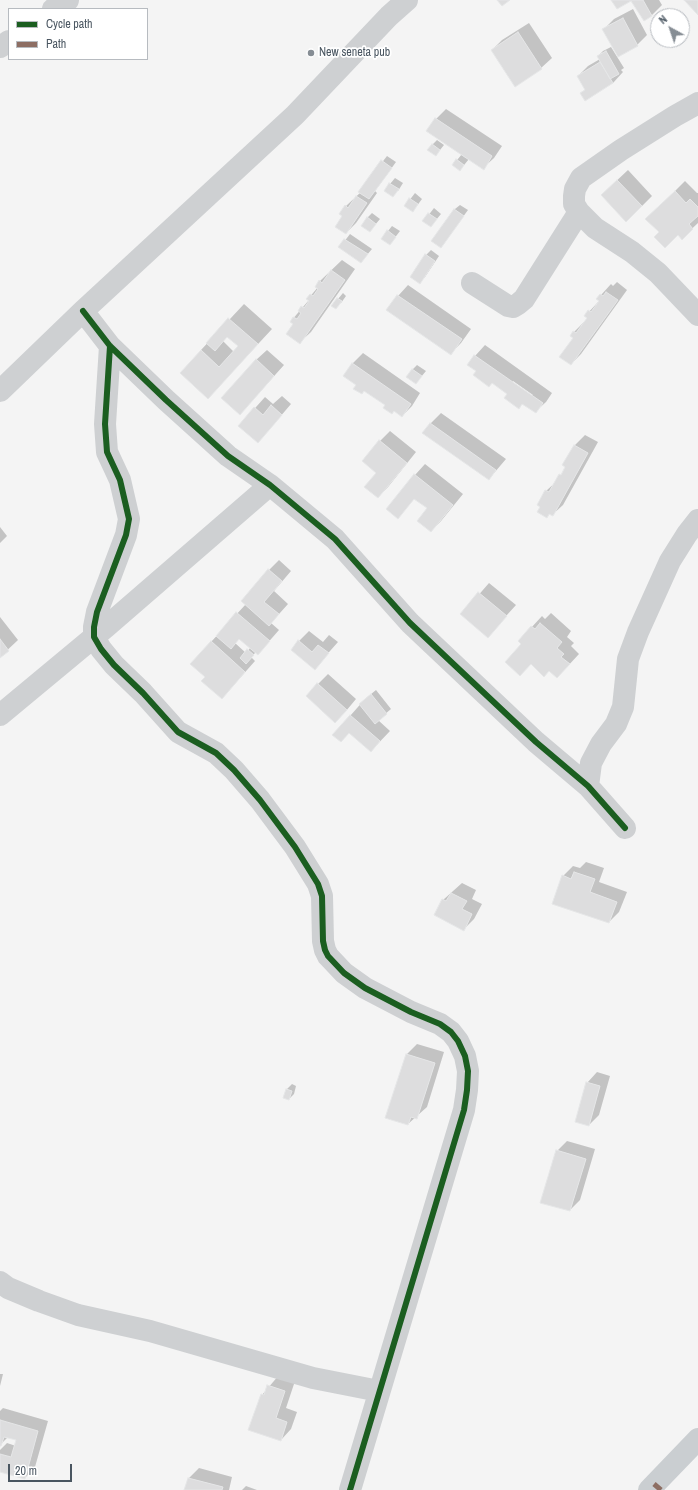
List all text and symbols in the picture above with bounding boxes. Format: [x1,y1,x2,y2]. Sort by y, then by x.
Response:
legend [8,8,148,60]
north arrow [650,8,690,48]
text: N [656,12,670,27]
text: Cycle path [46,16,93,32]
text: Path [46,36,66,52]
place label: New seneta pub [319,46,390,60]
marker: New seneta pub [306,48,316,58]
scale bar [10,1456,74,1482]
text: 20 m [15,1463,37,1479]

